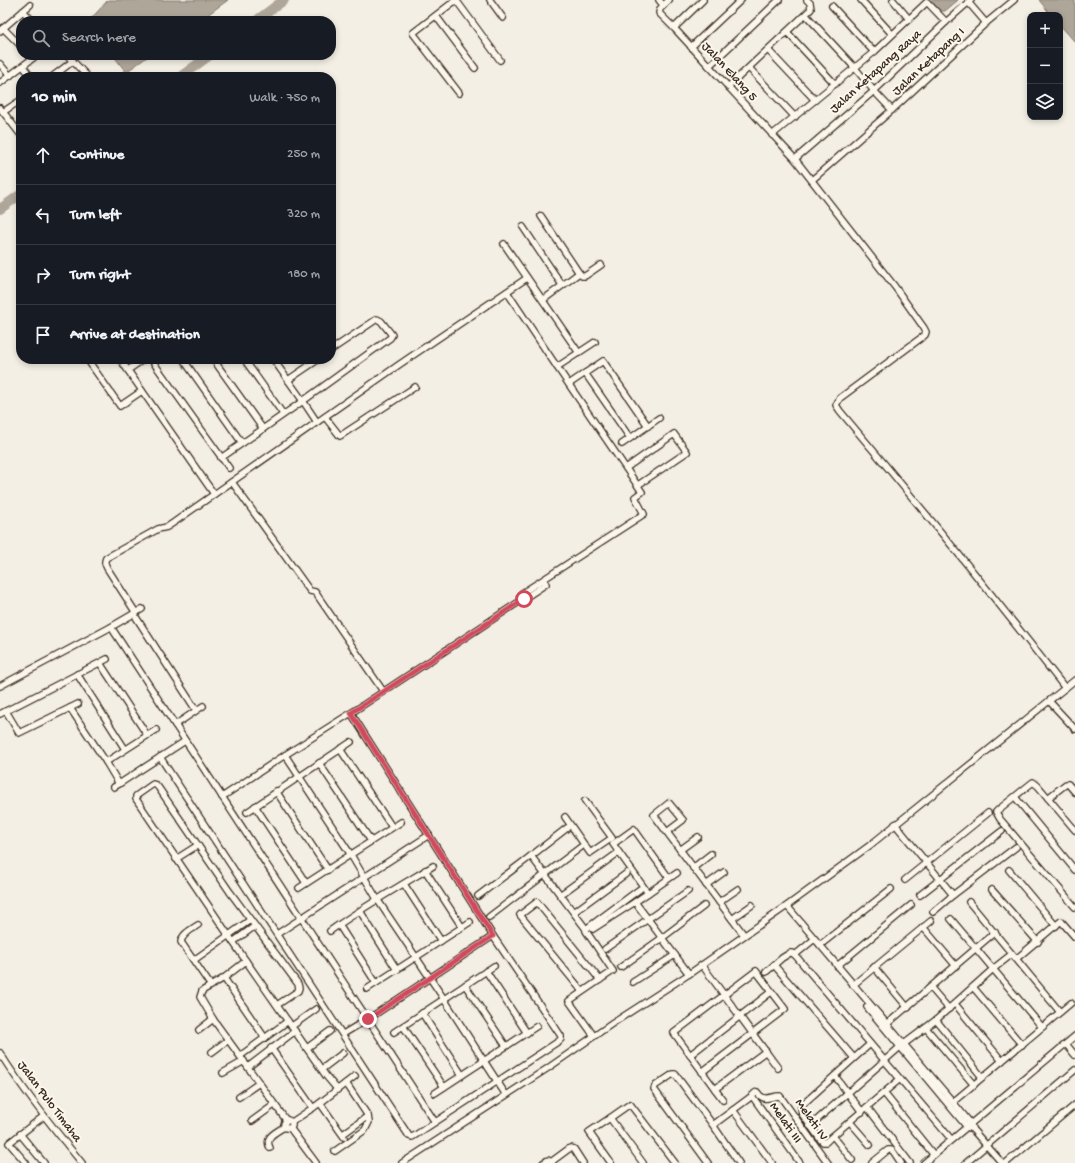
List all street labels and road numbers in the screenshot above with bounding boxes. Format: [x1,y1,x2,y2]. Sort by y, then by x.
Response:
street label: Jalan Ketapang I [890,25,968,99]
street label: Jalan Ketapang Raya [827,27,925,117]
street label: Jalan Elang 5 [698,39,760,105]
street label: Jalan Pulo Timaha [14,1058,85,1146]
street label: Melati IV [791,1096,831,1144]
street label: Melati III [766,1100,804,1146]

